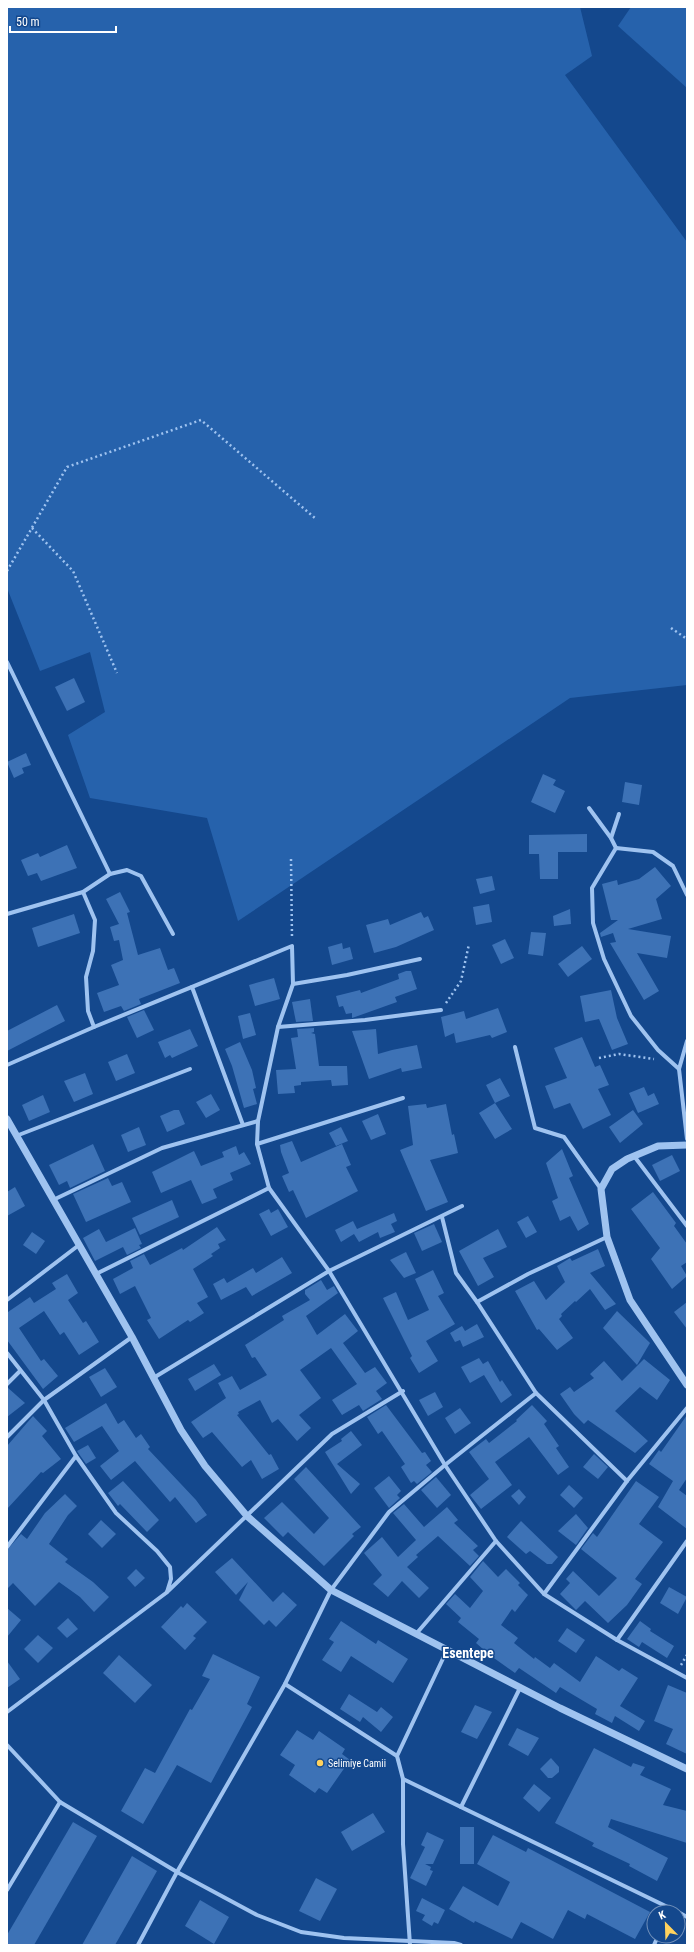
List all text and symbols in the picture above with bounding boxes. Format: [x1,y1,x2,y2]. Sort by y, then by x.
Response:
scale bar [10,8,116,34]
text: 50 m [16,15,40,29]
district label: Esentepe [442,1645,494,1661]
marker: Selimiye Camii [315,1758,325,1768]
place label: Selimiye Camii [328,1758,386,1769]
north arrow [646,1904,686,1944]
text: K [657,1908,668,1922]

